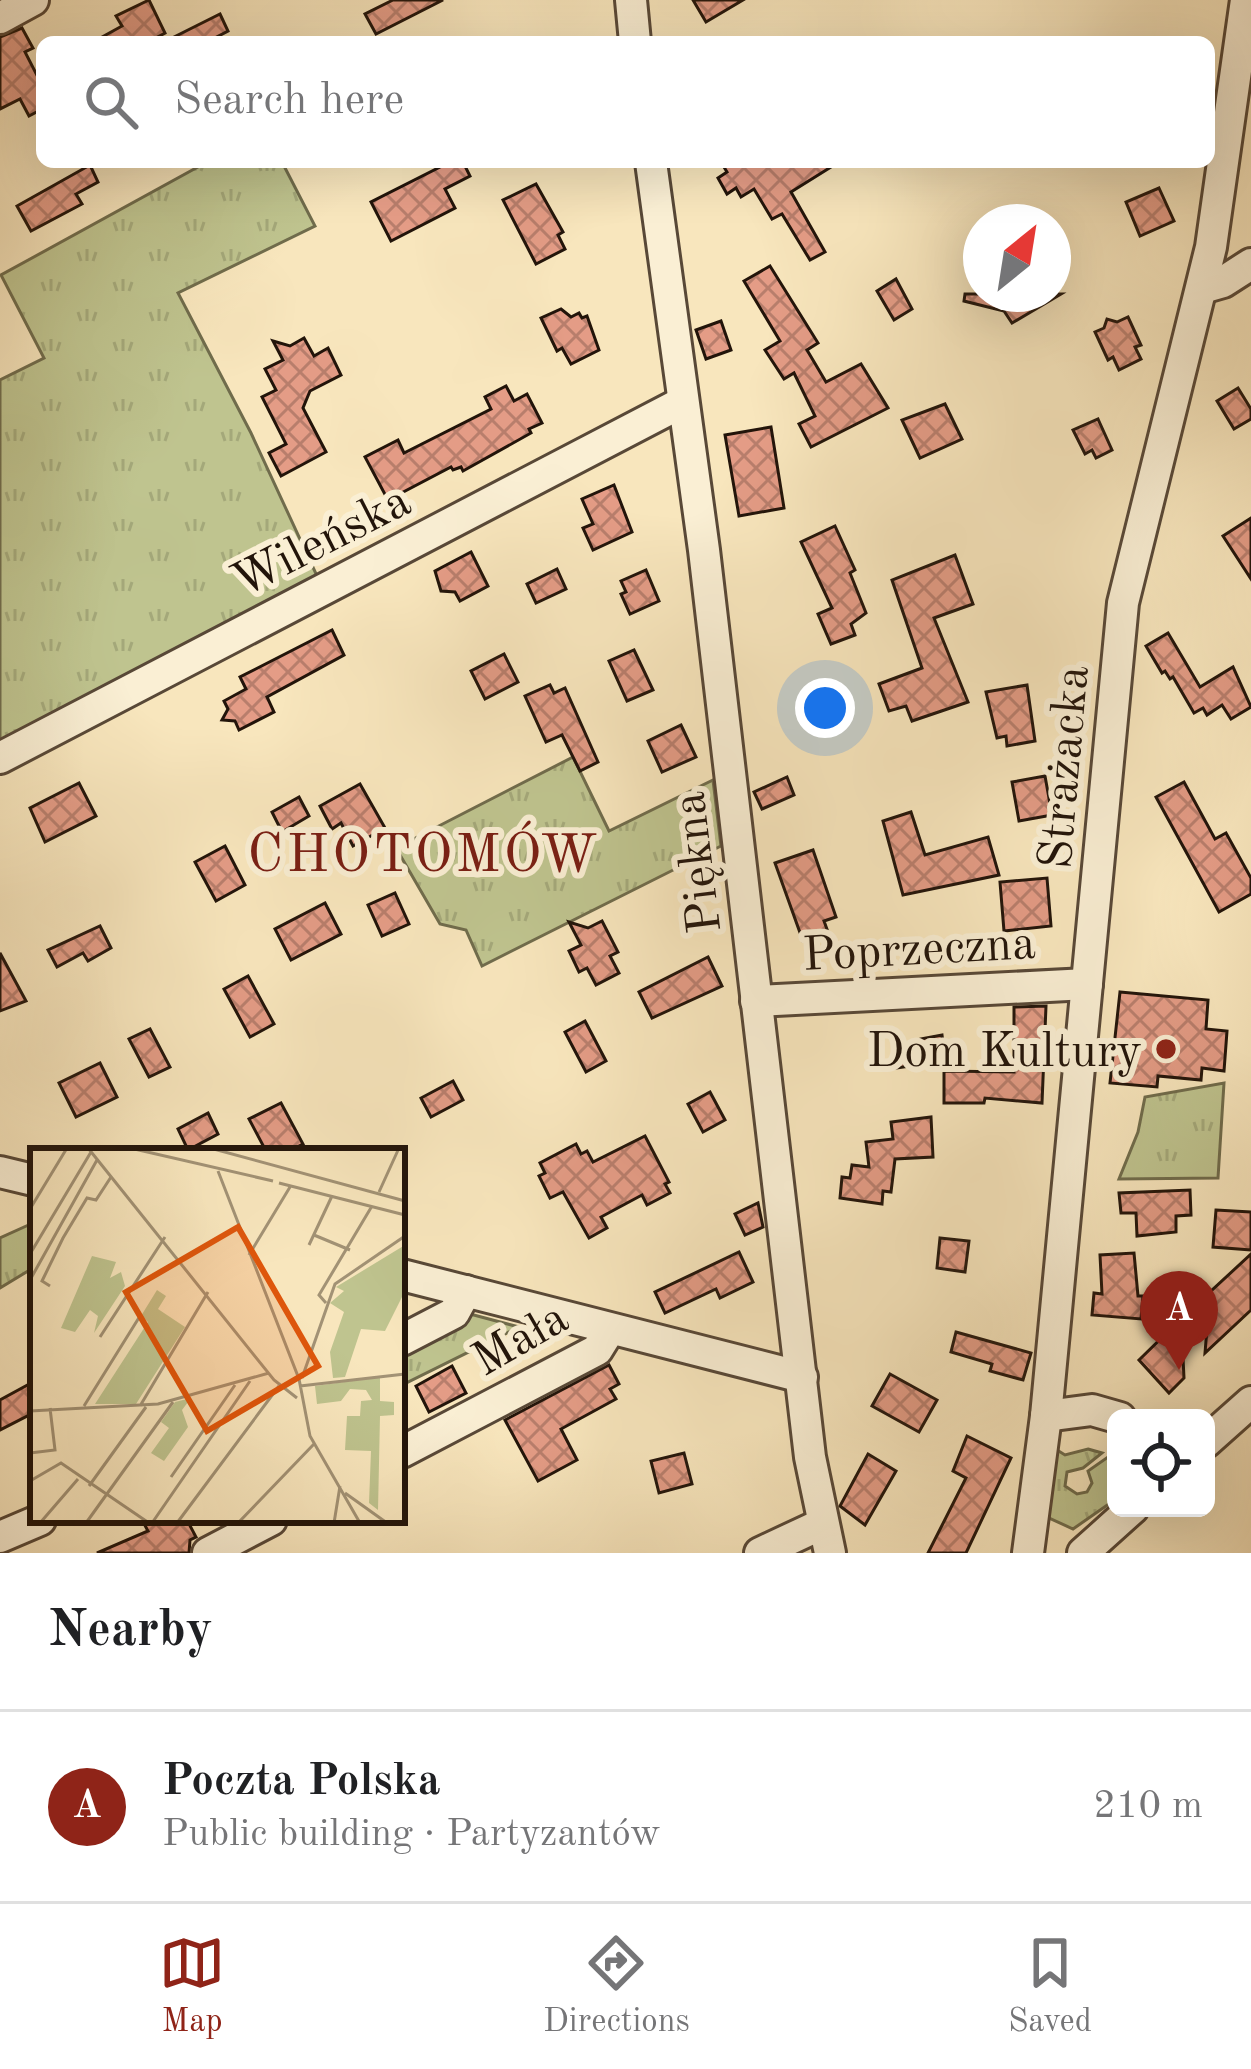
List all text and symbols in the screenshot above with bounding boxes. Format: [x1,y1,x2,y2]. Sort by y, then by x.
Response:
search box [36,36,1215,168]
icon: search [78,69,144,135]
text: Search here [174,79,404,124]
north arrow [963,204,1071,312]
street label: Wileńska [225,477,419,608]
street label: Strażacka [1033,663,1099,871]
your location [795,678,855,738]
street label: Piękna [666,789,731,936]
district label: CHOTOMÓW [247,820,601,884]
street label: Poprzeczna [801,921,1037,981]
place label: Dom Kultury [867,1029,1142,1077]
marker: Dom Kultury [1153,1036,1179,1062]
inset map [30,1148,405,1523]
pin: A [1140,1271,1218,1370]
street label: Mała [465,1294,577,1386]
map controls [1107,1409,1215,1517]
button: locate [1107,1409,1215,1517]
text: Nearby [48,1606,213,1657]
text: Poczta Polska [162,1760,441,1805]
text: A [72,1787,102,1826]
text: 210 m [1093,1787,1203,1826]
text: Public building · Partyzantów [162,1815,660,1854]
tab: Map [159,1930,225,2043]
tab: Directions [543,1930,690,2043]
tab: Saved [1008,1930,1092,2043]

